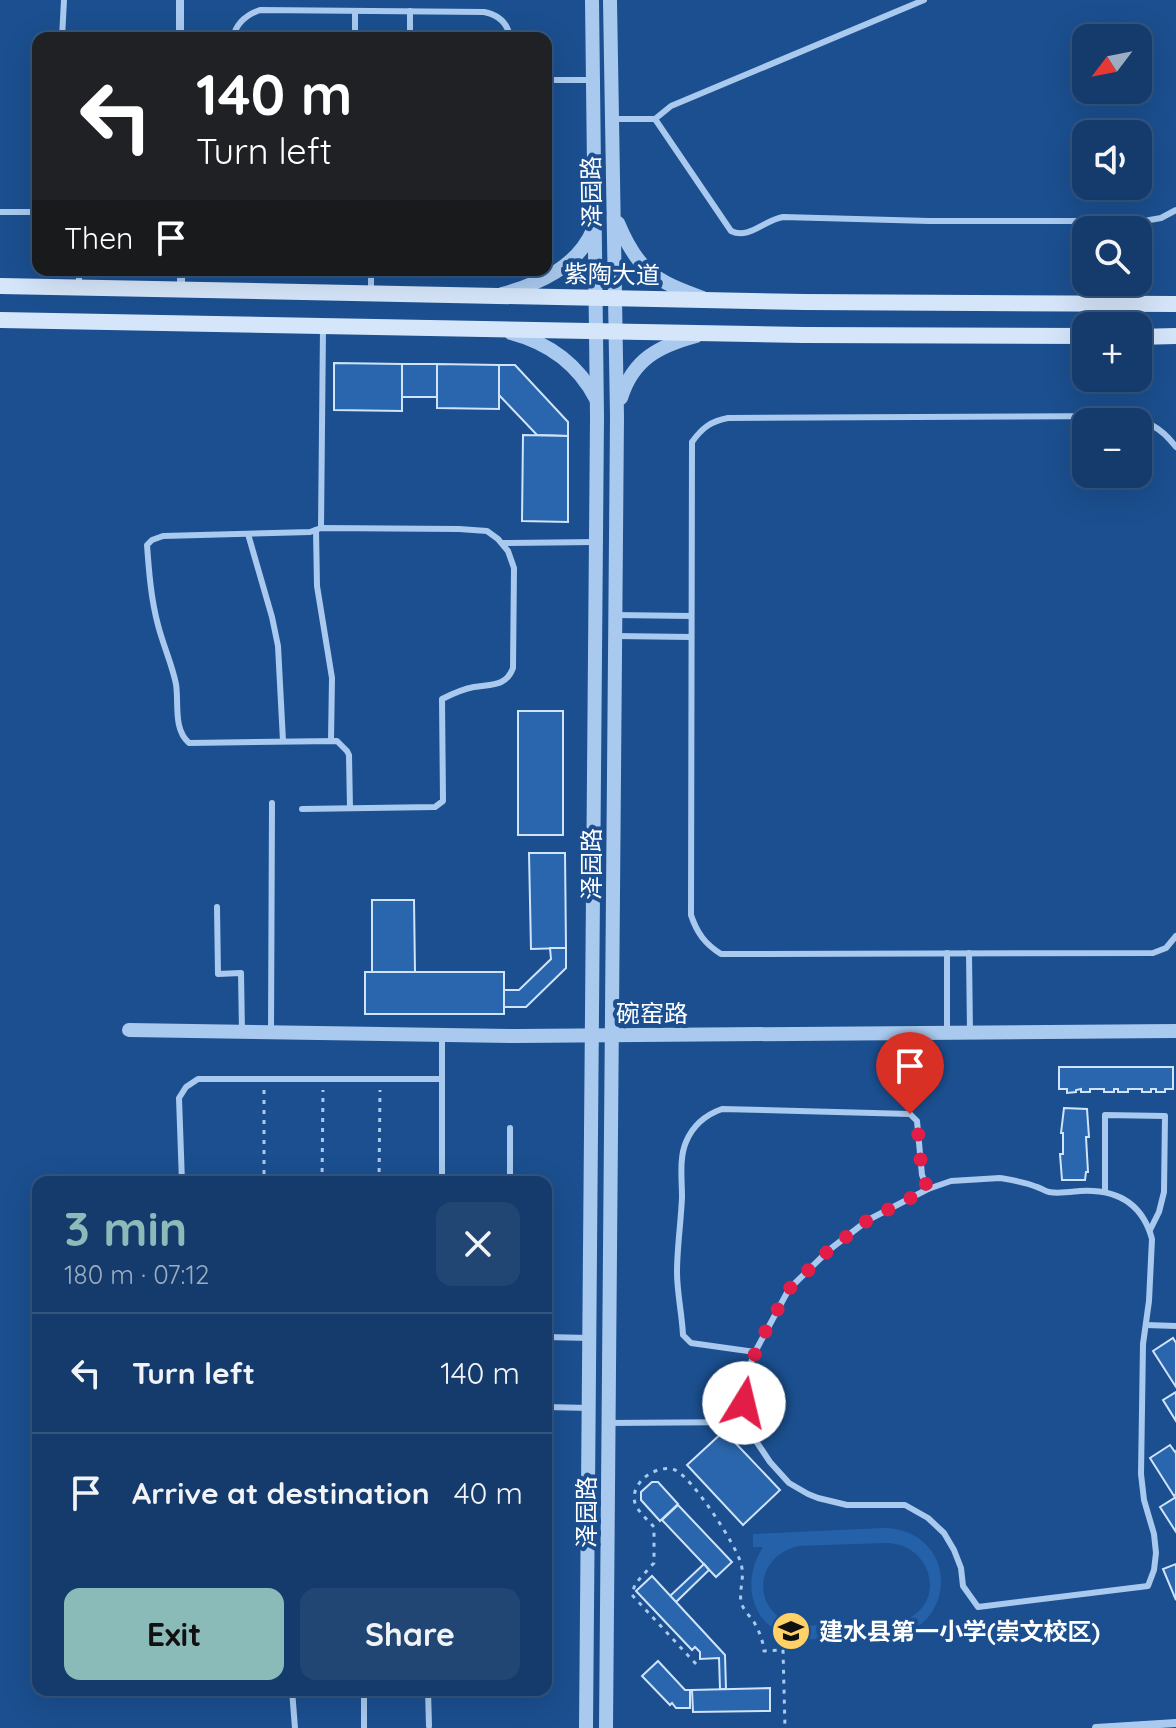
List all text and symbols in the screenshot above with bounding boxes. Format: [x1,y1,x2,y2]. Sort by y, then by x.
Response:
north arrow [1072,24,1152,104]
map controls [1072,24,1152,488]
text: 140 m [196,59,352,129]
icon: left [64,64,168,168]
button: sound [1072,120,1152,200]
text: Turn left [196,128,332,173]
street label: 泽园路 [575,156,607,228]
icon: arrive [149,216,193,260]
button: search [1072,216,1152,296]
text: Then [64,219,133,257]
street label: 紫陶大道 [564,258,660,290]
button: + [1072,312,1152,392]
button: − [1072,408,1152,488]
street label: 泽园路 [576,828,606,900]
street label: 碗窑路 [616,998,688,1028]
pin [876,1032,944,1114]
icon: arrive [888,1044,932,1088]
text: 3 min [64,1198,187,1258]
button: close [436,1202,520,1286]
text: 180 m · 07:12 [64,1258,209,1291]
icon: left [64,1351,108,1395]
text: Turn left [132,1354,255,1392]
text: 140 m [440,1354,520,1392]
position arrow [702,1361,786,1445]
icon: arrive [64,1471,108,1515]
text: Arrive at destination [132,1474,430,1512]
text: 40 m [454,1474,523,1512]
street label: 泽园路 [571,1476,601,1548]
button: Exit [64,1588,284,1680]
button: Share [300,1588,520,1680]
school or university icon: 建水县第一小学(崇文校区) [770,1610,812,1652]
place label: 建水县第一小学(崇文校区) [819,1616,1100,1646]

